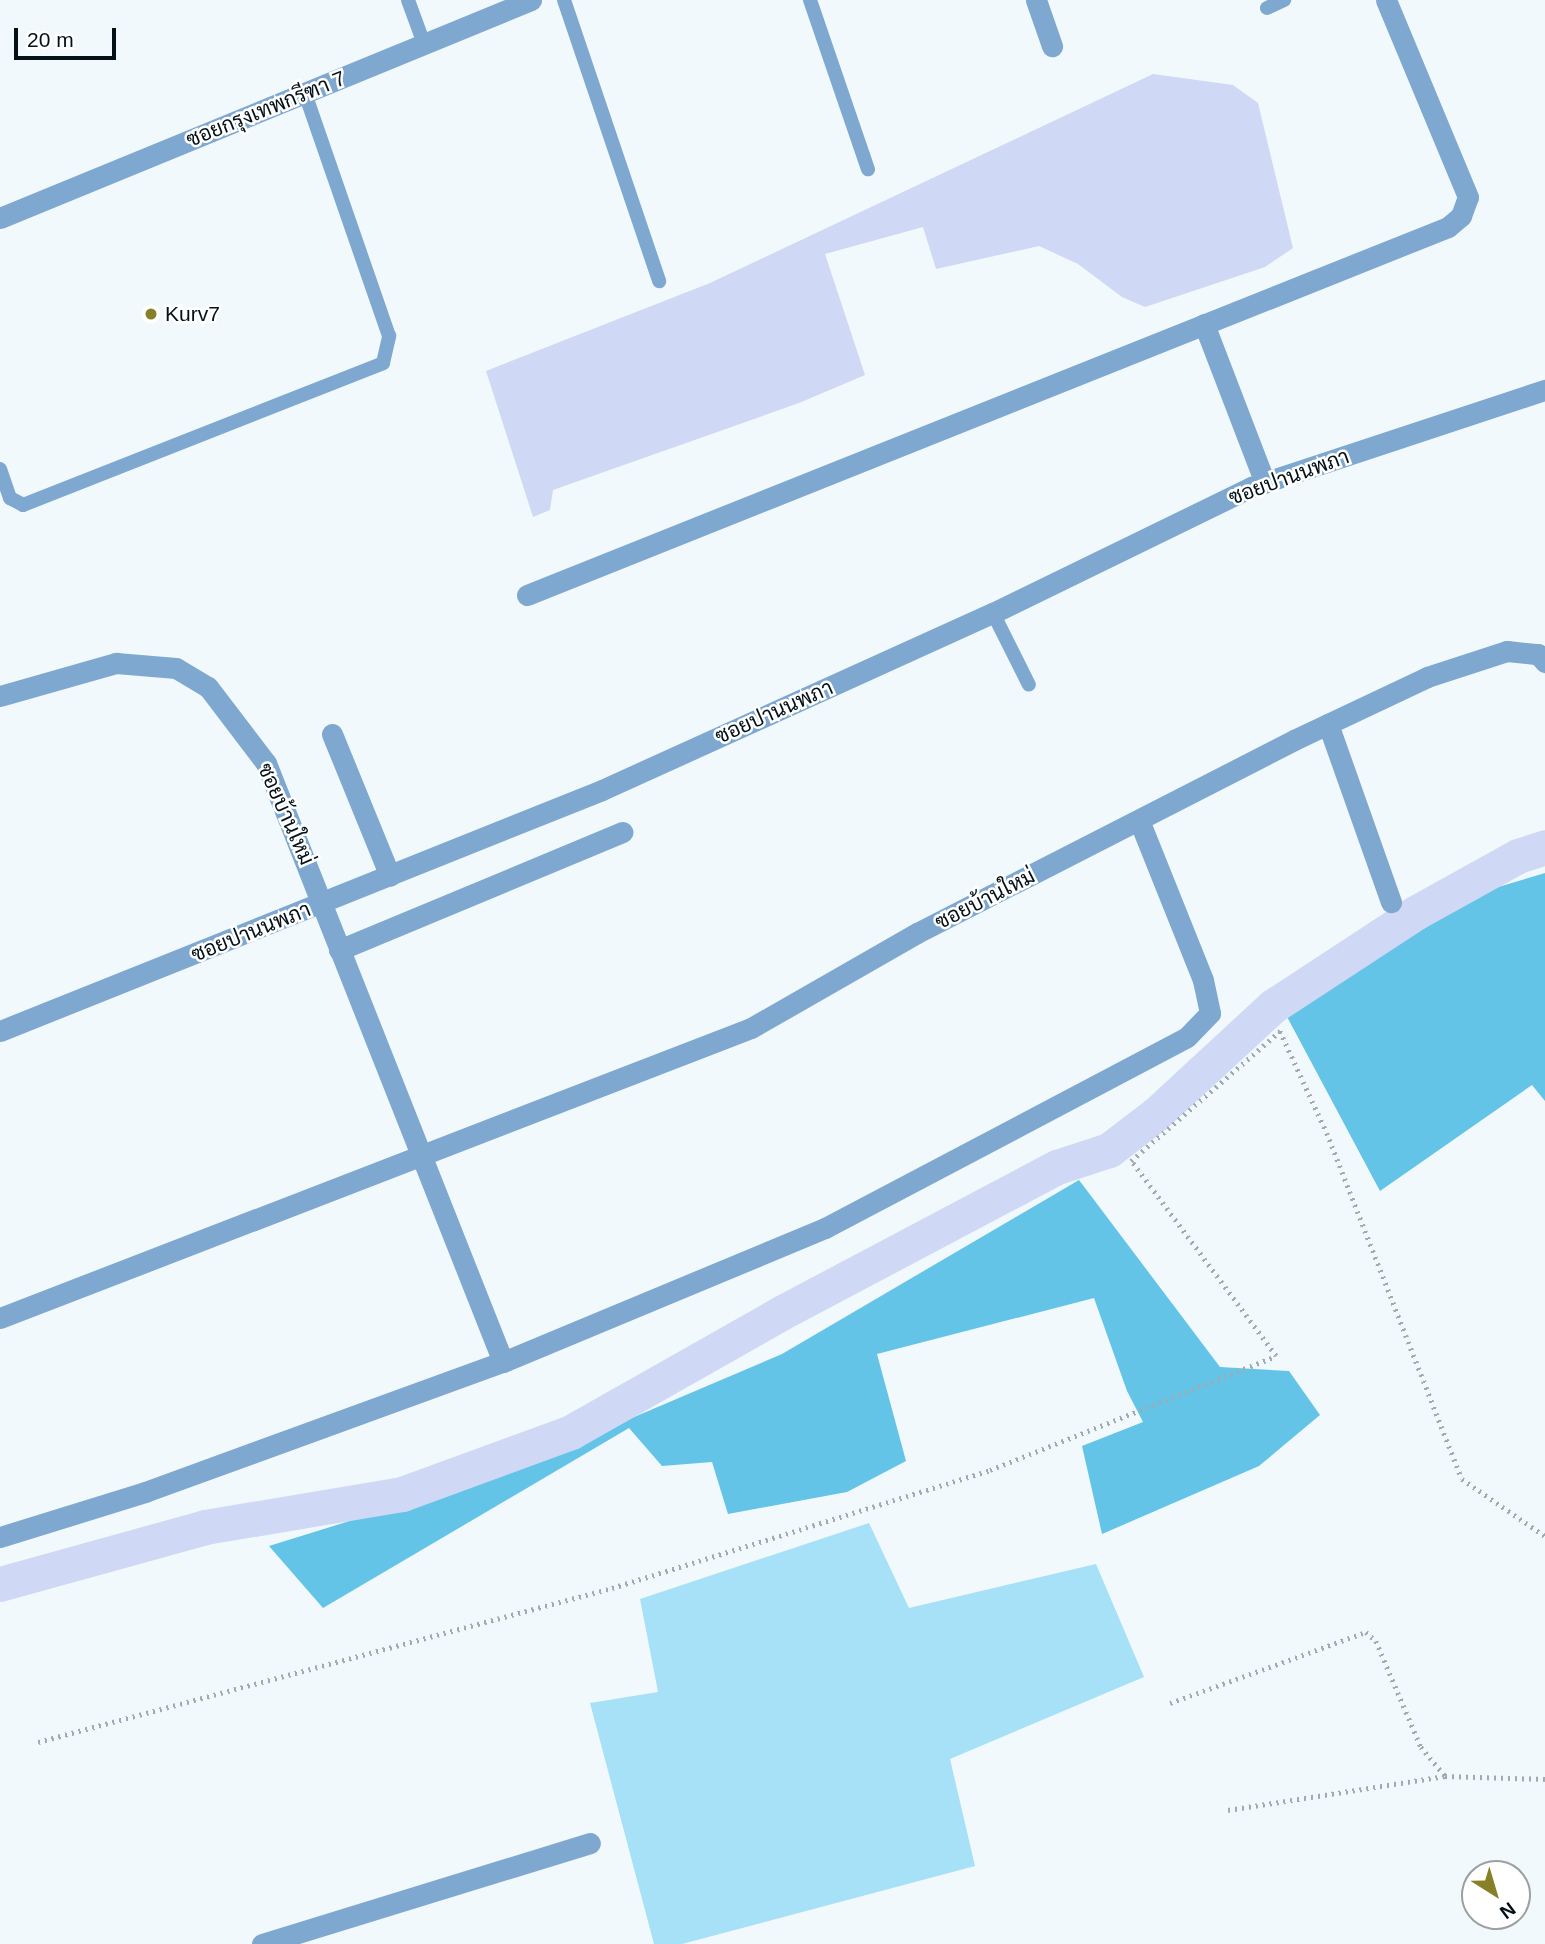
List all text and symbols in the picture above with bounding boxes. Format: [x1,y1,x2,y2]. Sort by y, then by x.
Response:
scale bar [18,14,119,58]
text: 20 m [27,28,74,51]
street label: ซอยกรุงเทพกรีฑา 7 [183,66,349,152]
place label: Kurv7 [165,301,220,327]
marker: Kurv7 [143,306,159,322]
street label: ซอยปานนพภา [1225,444,1353,510]
street label: ซอยปานนพภา [711,675,837,749]
street label: ซอยบ้านใหม่ [252,759,320,869]
street label: ซอยบ้านใหม่ [931,863,1039,935]
street label: ซอยปานนพภา [188,897,314,967]
north arrow [1461,1860,1531,1930]
text: N [1496,1898,1520,1923]

